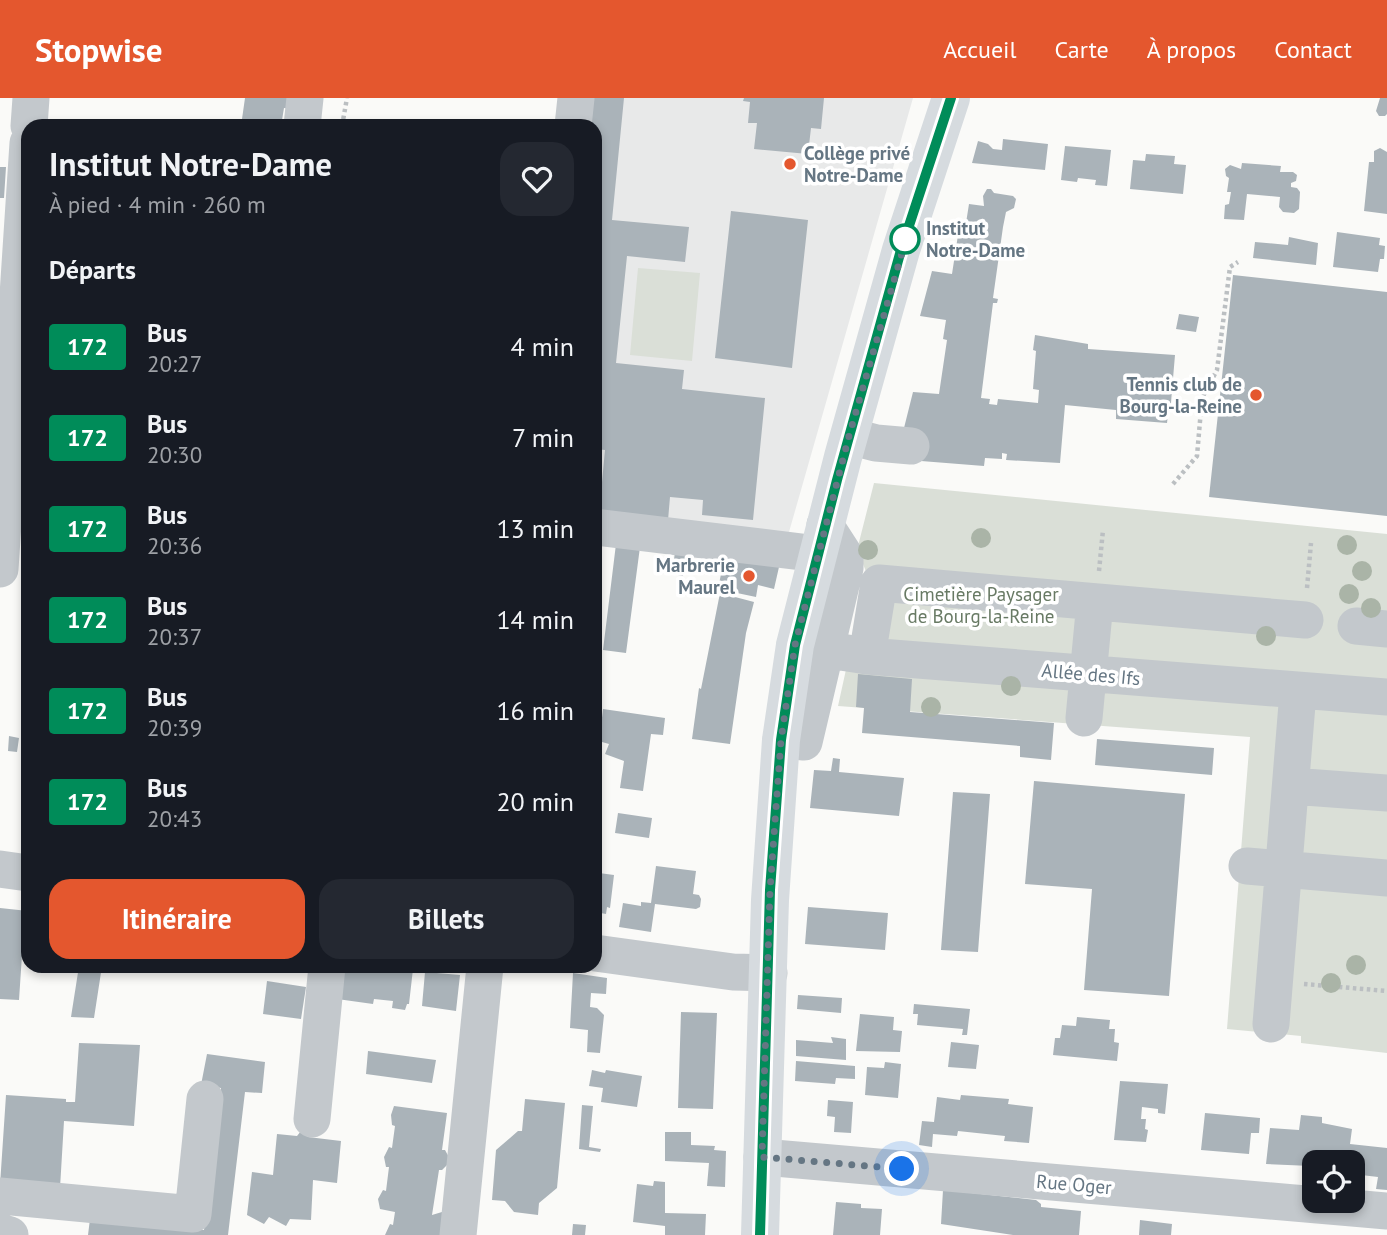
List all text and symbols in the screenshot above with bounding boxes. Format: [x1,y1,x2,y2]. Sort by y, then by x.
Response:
text: Stopwise [35,28,162,71]
text: Accueil [943,34,1017,65]
text: Carte [1055,34,1109,65]
text: À propos [1147,34,1236,65]
text: Contact [1274,34,1352,65]
place label: Collège privé Notre-Dame [804,141,910,187]
text: Institut Notre-Dame [49,142,332,185]
button: heart [500,142,574,216]
marker: Collège privé Notre-Dame [782,156,798,172]
text: À pied · 4 min · 260 m [49,190,266,219]
place label: Institut Notre-Dame [926,216,1025,262]
marker: Institut Notre-Dame [890,224,920,254]
text: Départs [49,253,136,286]
text: Bus [147,316,187,349]
text: 4 min [511,330,574,363]
text: 172 [67,331,108,362]
text: 20:27 [147,349,202,378]
place label: Tennis club de Bourg-la-Reine [1120,372,1242,418]
marker: Tennis club de Bourg-la-Reine [1248,387,1264,403]
text: Bus [147,407,187,440]
text: 7 min [512,421,574,454]
text: 172 [67,422,108,453]
text: 20:30 [147,440,202,469]
text: Bus [147,498,187,531]
text: 13 min [496,512,574,545]
text: 172 [67,513,108,544]
text: 20:36 [147,531,202,560]
place label: Marbrerie Maurel [656,553,735,599]
marker: Marbrerie Maurel [741,568,757,584]
park label: Cimetière Paysager de Bourg-la-Reine [903,582,1059,628]
text: Bus [147,589,187,622]
text: 14 min [496,603,574,636]
text: 172 [67,604,108,635]
text: 20:37 [147,622,202,651]
street label: Allée des Ifs [1041,658,1141,690]
text: Bus [147,680,187,713]
text: 16 min [496,694,574,727]
text: 172 [67,695,108,726]
text: 20:39 [147,713,202,742]
text: Bus [147,771,187,804]
text: 20 min [496,785,574,818]
text: 172 [67,786,108,817]
text: 20:43 [147,804,202,833]
button: Itinéraire [49,879,305,959]
button: Billets [319,879,574,959]
map controls [1302,1150,1365,1213]
button: locate [1302,1150,1365,1213]
your location [884,1151,919,1186]
street label: Rue Oger [1035,1169,1113,1199]

